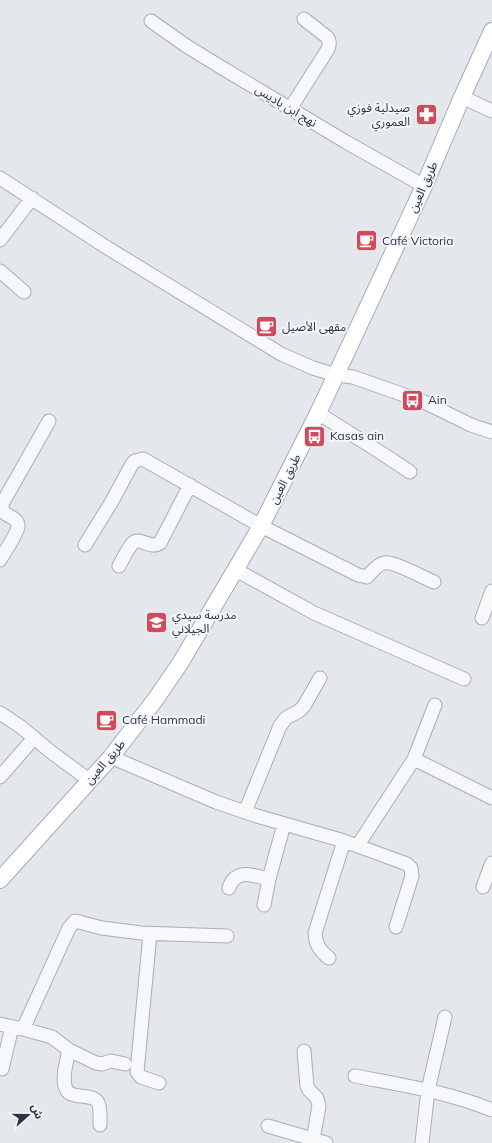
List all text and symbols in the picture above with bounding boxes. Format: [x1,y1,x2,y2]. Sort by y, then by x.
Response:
street label: نهج ابن باديس [252,81,320,132]
place label: صيدلية فوزي العموري [347,100,410,132]
pharmacy icon: صيدلية فوزي العموري [413,102,439,128]
street label: طريق العين [405,159,441,215]
cafe icon: Café Victoria [353,228,379,254]
place label: Café Victoria [382,233,453,248]
cafe icon: مقهى الأصيل [254,314,280,340]
place label: مقهى الأصيل [282,319,346,334]
bus stop icon: Ain [400,387,426,413]
place label: Ain [428,392,447,407]
bus stop icon: Kasas ain [302,423,328,449]
place label: Kasas ain [330,428,384,443]
street label: طريق العين [266,451,304,507]
place label: مدرسة سيدي الجيلاني [172,607,237,639]
school or university icon: مدرسة سيدي الجيلاني [144,609,170,635]
cafe icon: Café Hammadi [93,707,119,733]
place label: Café Hammadi [122,712,206,727]
street label: طريق العين [81,736,129,788]
north arrow [8,1095,48,1135]
text: ش [28,1102,47,1121]

